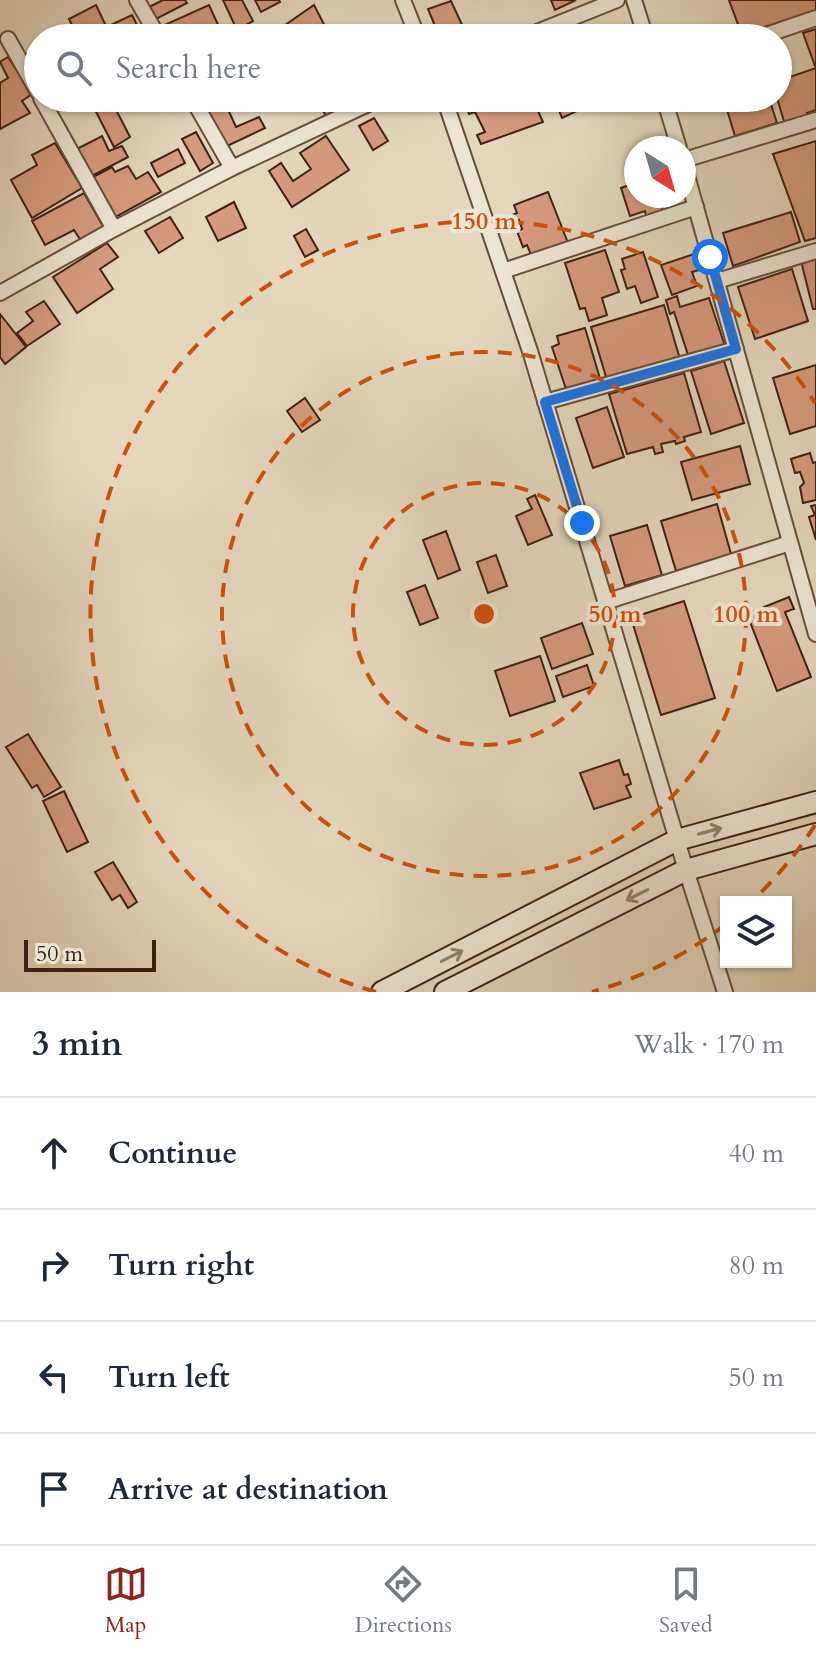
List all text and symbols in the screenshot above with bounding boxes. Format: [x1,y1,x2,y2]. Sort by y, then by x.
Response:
search box [24,24,792,112]
icon: search [52,46,96,90]
text: Search here [116,48,261,89]
north arrow [624,136,696,208]
text: 150 m [451,205,518,238]
route start [692,239,728,275]
route end [564,505,600,541]
text: 50 m [588,598,642,631]
text: 100 m [713,598,780,631]
centre of rings [470,600,498,628]
one-way arrow [697,822,723,837]
one-way arrow [625,888,649,903]
map controls [720,896,792,968]
button: layers [720,896,792,968]
scale bar [24,936,156,972]
text: 50 m [36,939,83,969]
one-way arrow [439,948,463,964]
text: 3 min [32,1021,123,1067]
text: Walk · 170 m [634,1027,784,1062]
icon: ahead [32,1131,76,1175]
text: Continue [108,1133,237,1174]
text: 40 m [728,1136,784,1171]
icon: right [32,1243,76,1287]
text: Turn right [108,1245,254,1286]
text: 80 m [728,1248,784,1283]
icon: left [32,1355,76,1399]
text: Turn left [108,1357,230,1398]
text: 50 m [728,1360,784,1395]
icon: arrive [32,1467,76,1511]
text: Arrive at destination [108,1469,388,1510]
tab: Map [104,1562,148,1640]
tab: Directions [355,1562,452,1640]
tab: Saved [659,1562,712,1640]

